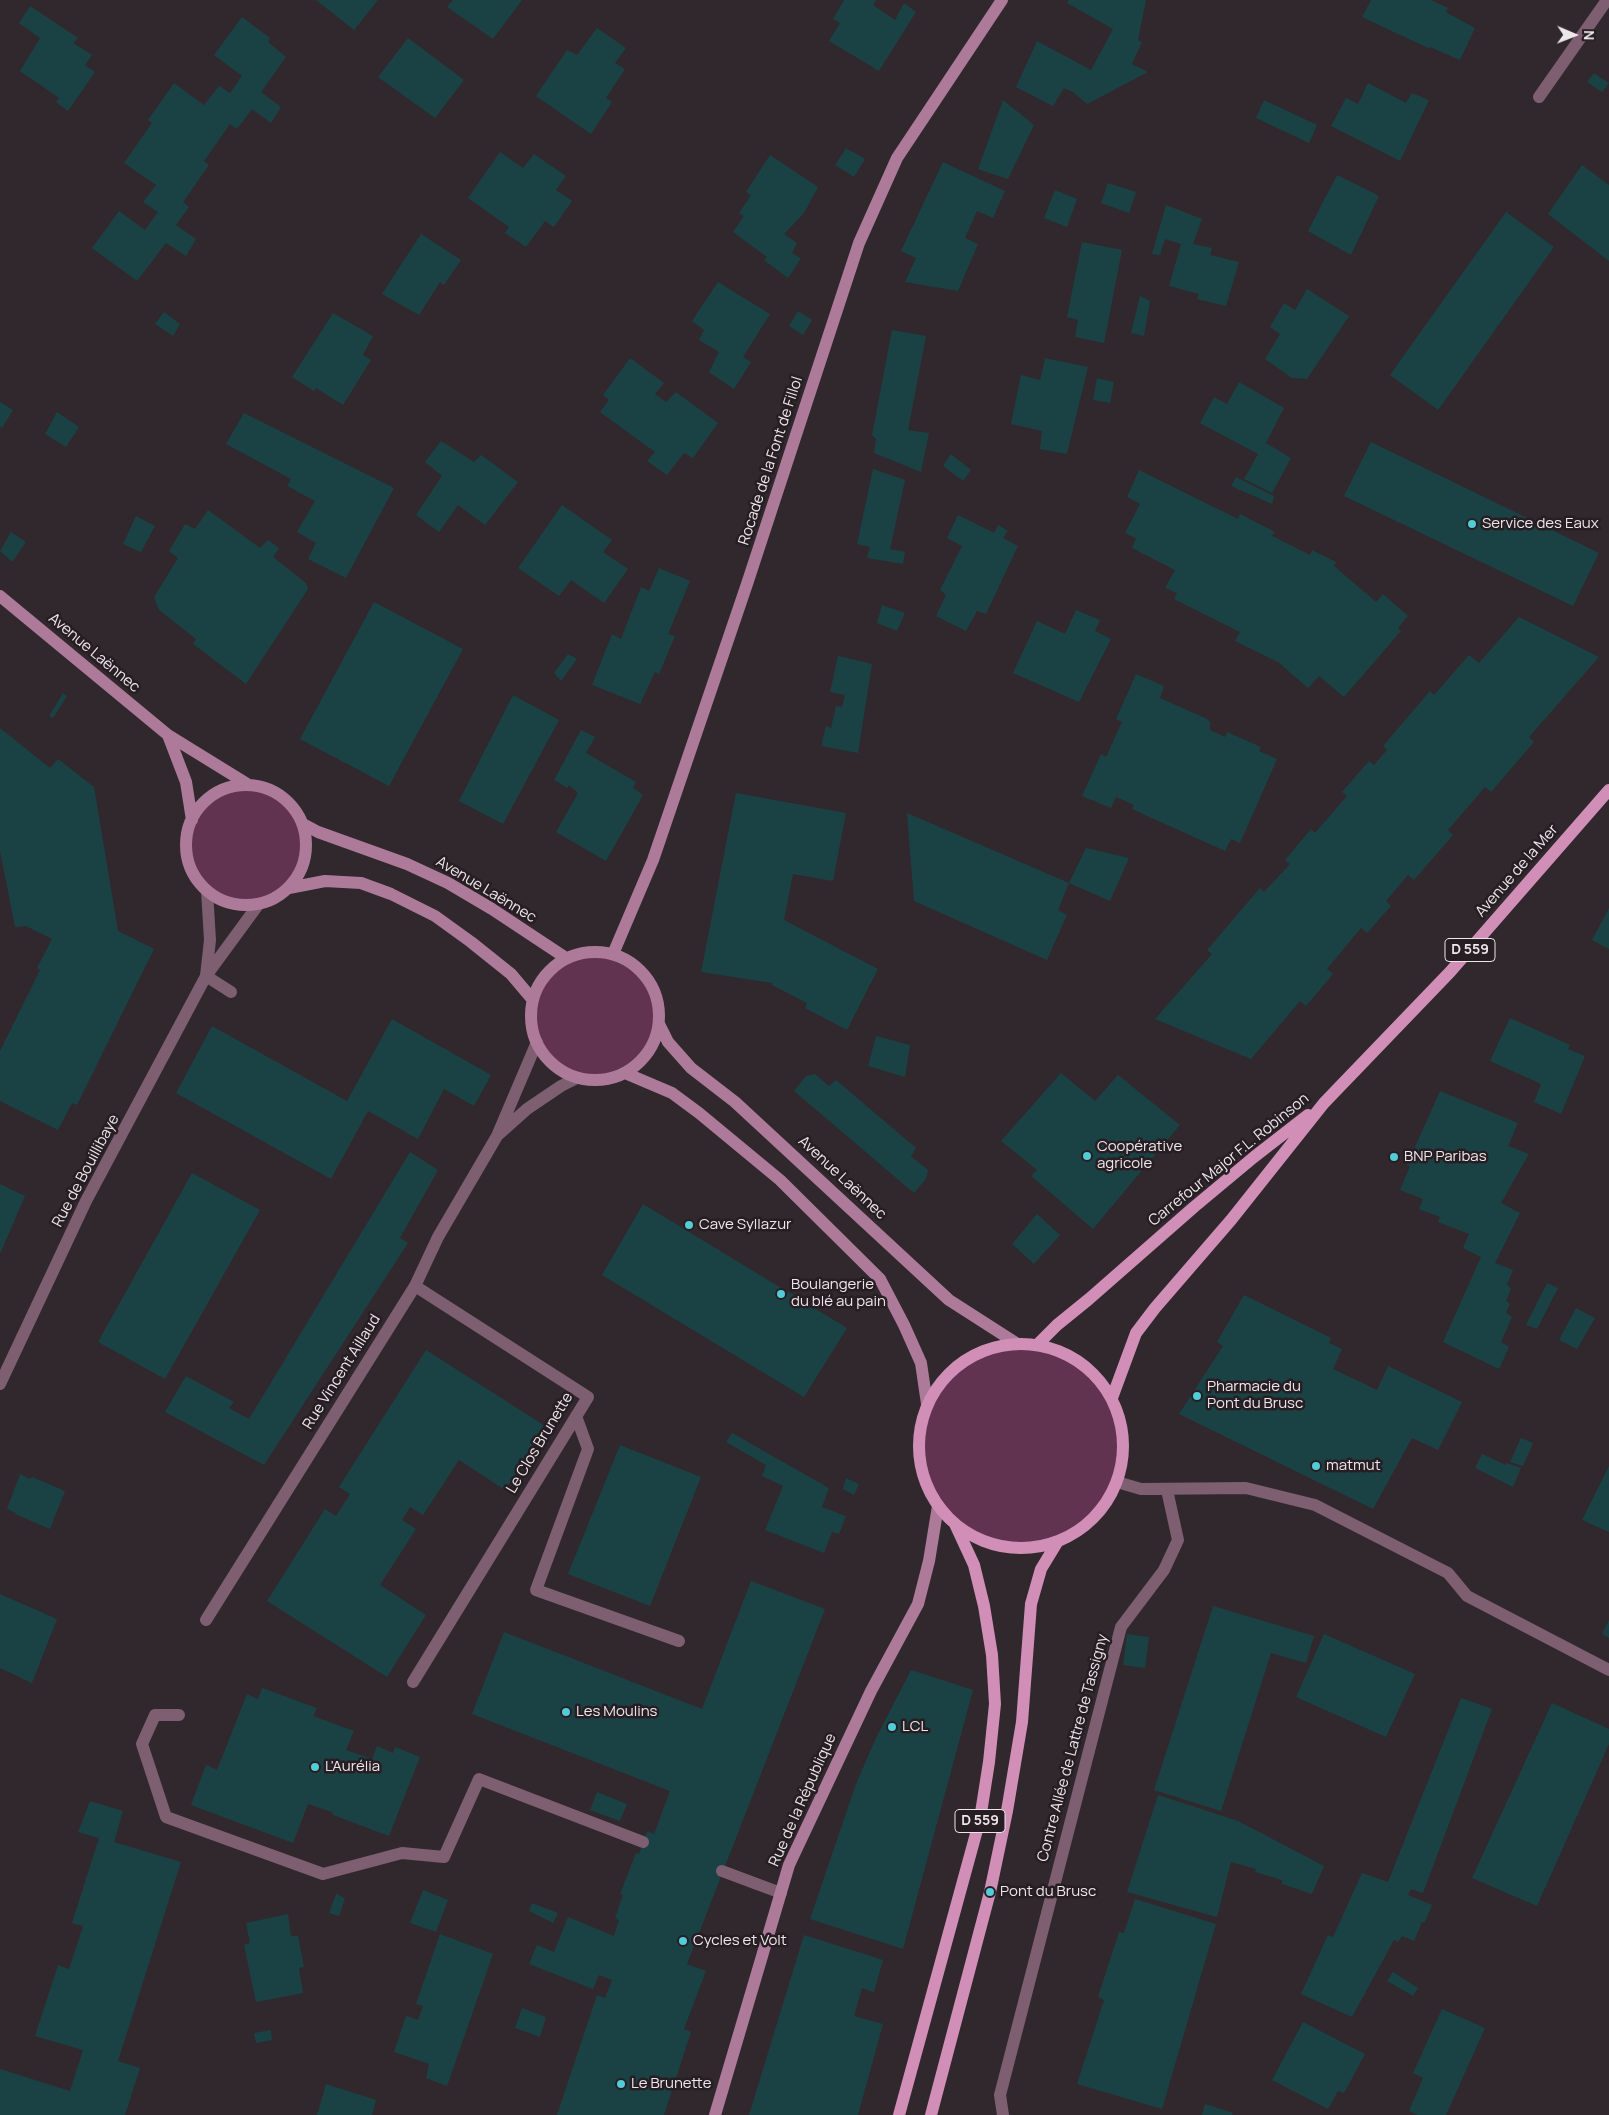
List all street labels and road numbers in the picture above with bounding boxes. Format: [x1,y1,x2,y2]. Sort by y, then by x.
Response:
street label: Rocade de la Font de Fillol [735,374,807,548]
street label: Avenue Laënnec [45,610,143,696]
street label: Avenue de la Mer [1472,821,1562,921]
street label: Avenue Laënnec [433,853,539,927]
road number: D 559 [1445,938,1495,962]
street label: Carrefour Major F.L. Robinson [1145,1090,1313,1230]
street label: Rue de Bouillibaye [49,1112,123,1230]
street label: Avenue Laënnec [794,1133,890,1223]
street label: Rue Vincent Aillaud [299,1311,385,1433]
street label: Le Clos Brunette [503,1389,577,1497]
street label: Contre Allée de Lattre de Tassigny [1034,1632,1112,1864]
street label: Rue de la République [766,1731,840,1869]
road number: D 559 [955,1810,1005,1832]

